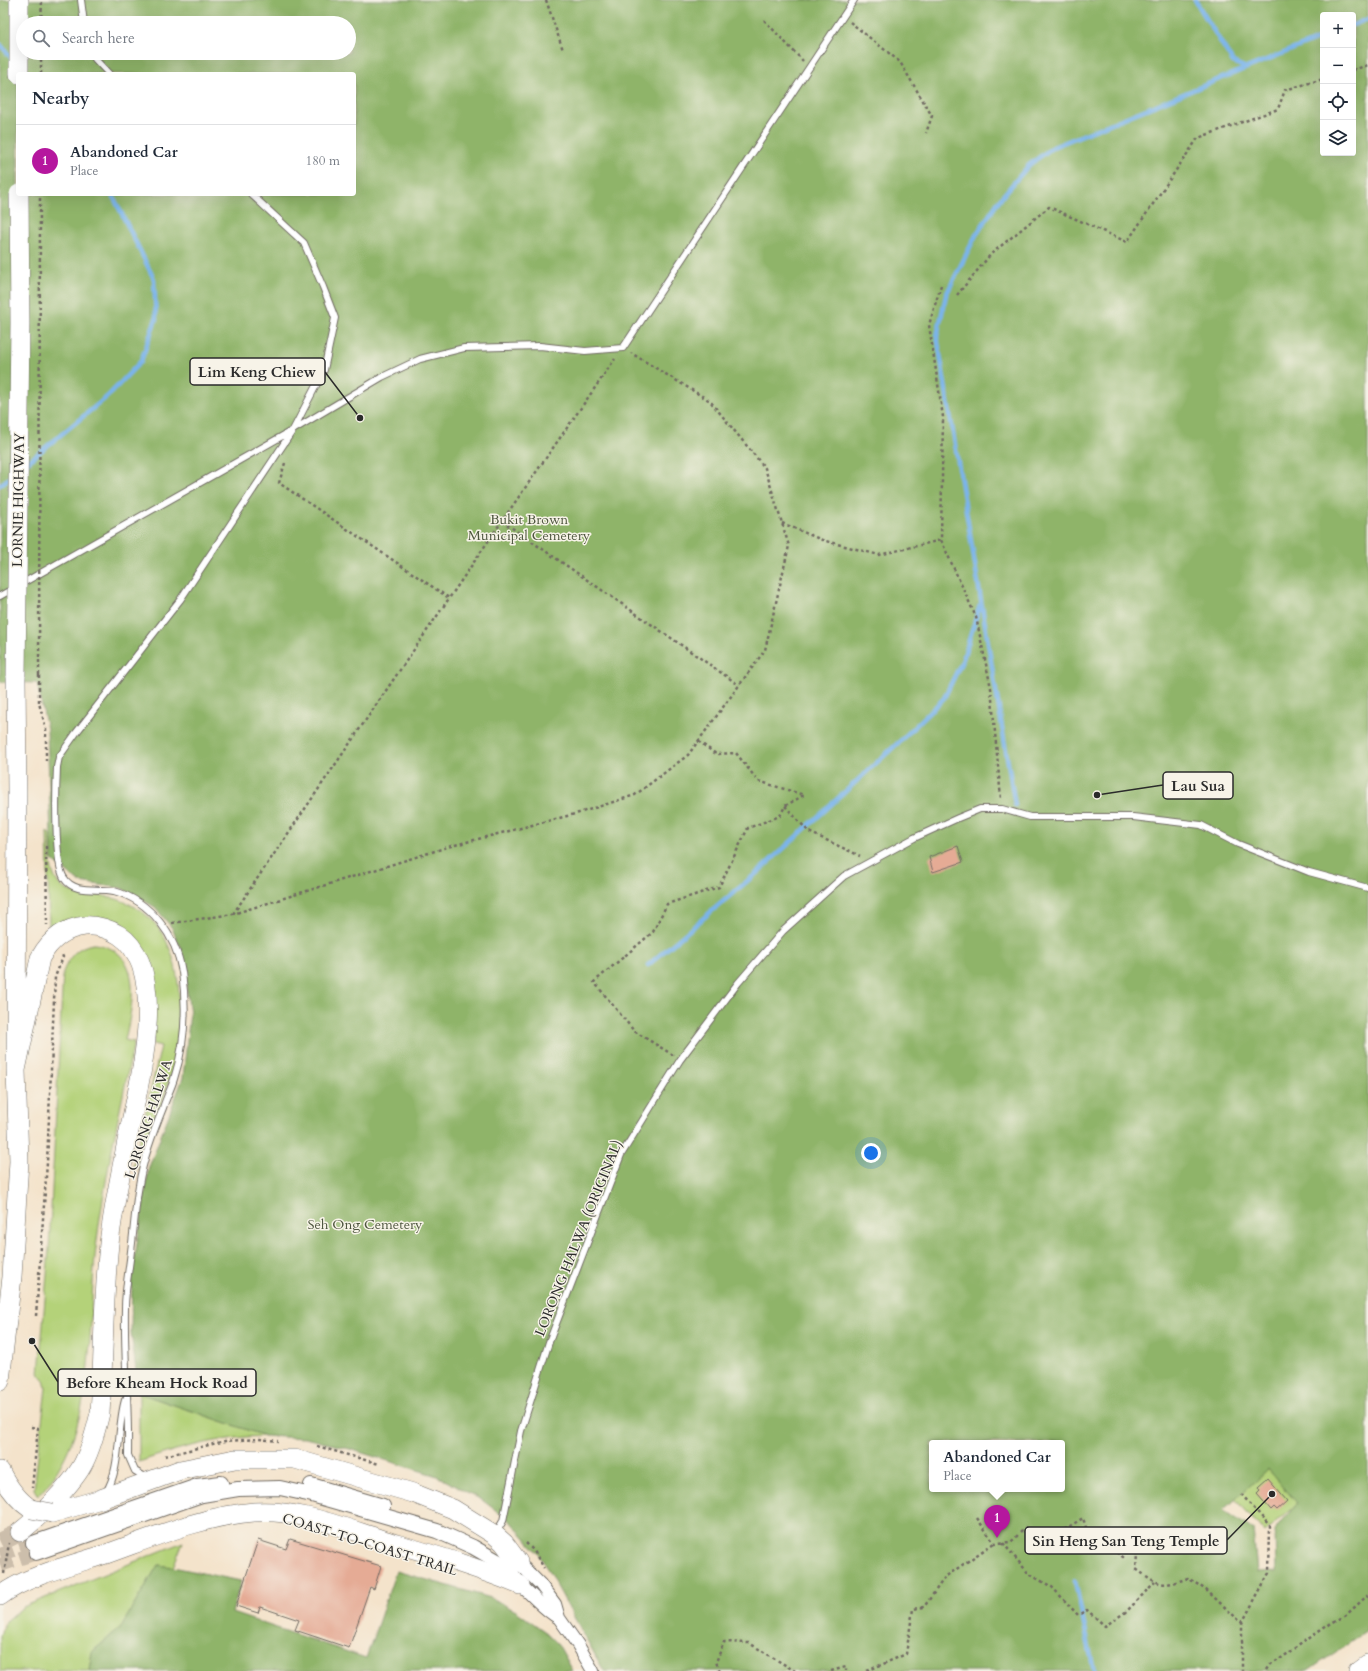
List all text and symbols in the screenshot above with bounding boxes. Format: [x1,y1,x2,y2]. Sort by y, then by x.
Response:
map controls [1320,12,1356,156]
button: + [1320,12,1356,48]
search box [16,16,356,60]
icon: search [30,27,52,49]
text: Search here [62,28,135,48]
button: − [1320,48,1356,84]
button: locate [1320,84,1356,120]
text: Nearby [32,87,89,110]
button: layers [1320,120,1356,156]
text: Abandoned Car [70,142,178,162]
text: 1 [42,152,48,170]
text: 180 m [306,152,340,170]
text: Place [70,162,98,180]
callout: Lim Keng Chiew [190,358,325,385]
text: Lim Keng Chiew [198,362,317,382]
street label: LORNIE HIGHWAY [8,432,29,567]
park label: Bukit Brown Municipal Cemetery [468,510,591,545]
callout: Lau Sua [1163,772,1233,799]
text: Lau Sua [1171,776,1226,796]
street label: LORONG HALWA [120,1057,177,1181]
street label: LORONG HALWA (ORIGINAL) [530,1137,627,1339]
your location [861,1143,881,1163]
park label: Seh Ong Cemetery [307,1215,423,1234]
callout: Before Kheam Hock Road [58,1369,256,1396]
text: Before Kheam Hock Road [66,1373,248,1393]
popup [929,1440,1065,1492]
text: Abandoned Car [943,1447,1051,1467]
text: Place [943,1467,972,1485]
pin: 1 [984,1505,1010,1538]
street label: COAST-TO-COAST TRAIL [280,1509,460,1580]
callout: Sin Heng San Teng Temple [1025,1527,1227,1554]
text: Sin Heng San Teng Temple [1033,1531,1219,1551]

